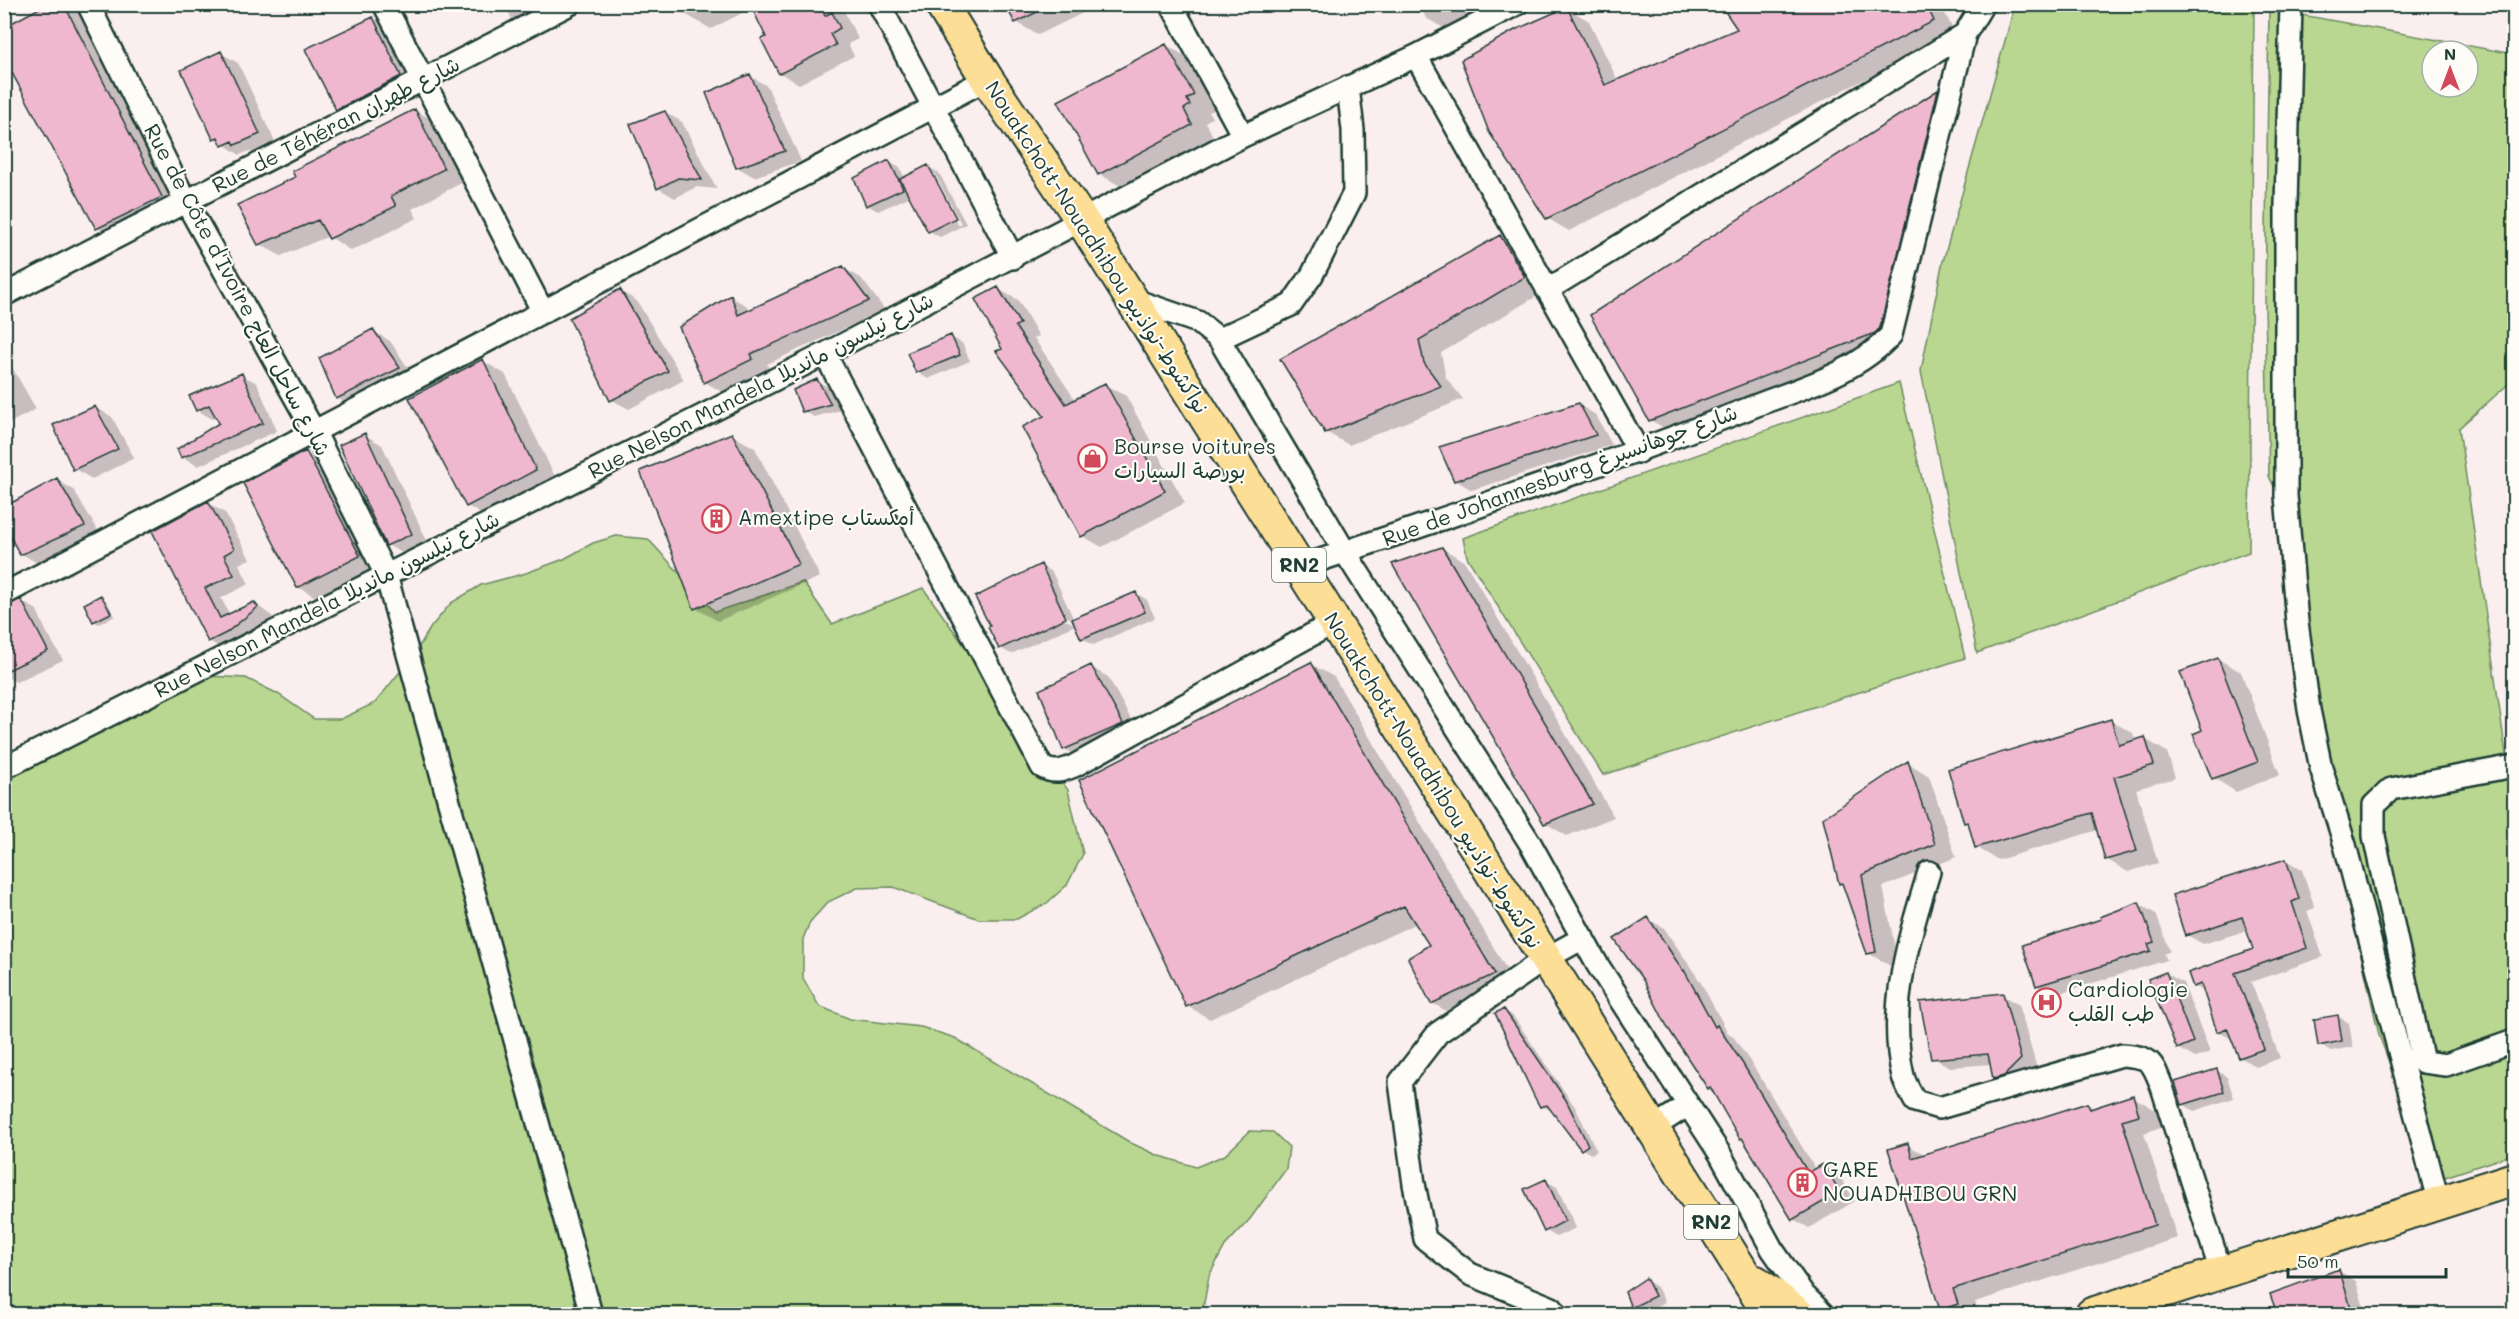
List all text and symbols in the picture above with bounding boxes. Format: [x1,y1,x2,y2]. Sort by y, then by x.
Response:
north arrow [2420,39,2480,99]
text: N [2444,43,2456,64]
street label: Rue de Téhéran شارع طهران [207,49,465,201]
street label: Nouakchott-Nouadhibou نواكشوط-نواذيبو [978,75,1216,420]
street label: Rue de Côte d'Ivoire شارع ساحل العاج [136,119,338,461]
street label: Rue Nelson Mandela شارع نيلسون مانديلا [583,285,939,487]
street label: Rue de Johannesburg شارع جوهانسبرغ [1378,398,1742,554]
place label: Bourse voitures بورصة السيارات [1114,432,1276,484]
shop icon: Bourse voitures بورصة السيارات [1077,443,1109,475]
building icon: Amextipe أمكستاب [701,502,733,534]
place label: Amextipe أمكستاب [738,503,914,531]
street label: Rue Nelson Mandela شارع نيلسون مانديلا [149,504,505,706]
road number: RN2 [1272,548,1326,582]
street label: Nouakchott-Nouadhibou نواكشوط-نواذيبو [1317,607,1550,955]
place label: Cardiologie طب القلب [2068,975,2188,1027]
hospital icon: Cardiologie طب القلب [2031,986,2063,1018]
place label: GARE NOUADHIBOU GRN [1823,1155,2017,1206]
building icon: GARE NOUADHIBOU GRN [1786,1166,1818,1198]
road number: RN2 [1684,1205,1738,1239]
scale bar [2288,1241,2446,1279]
text: 50 m [2297,1249,2339,1273]

